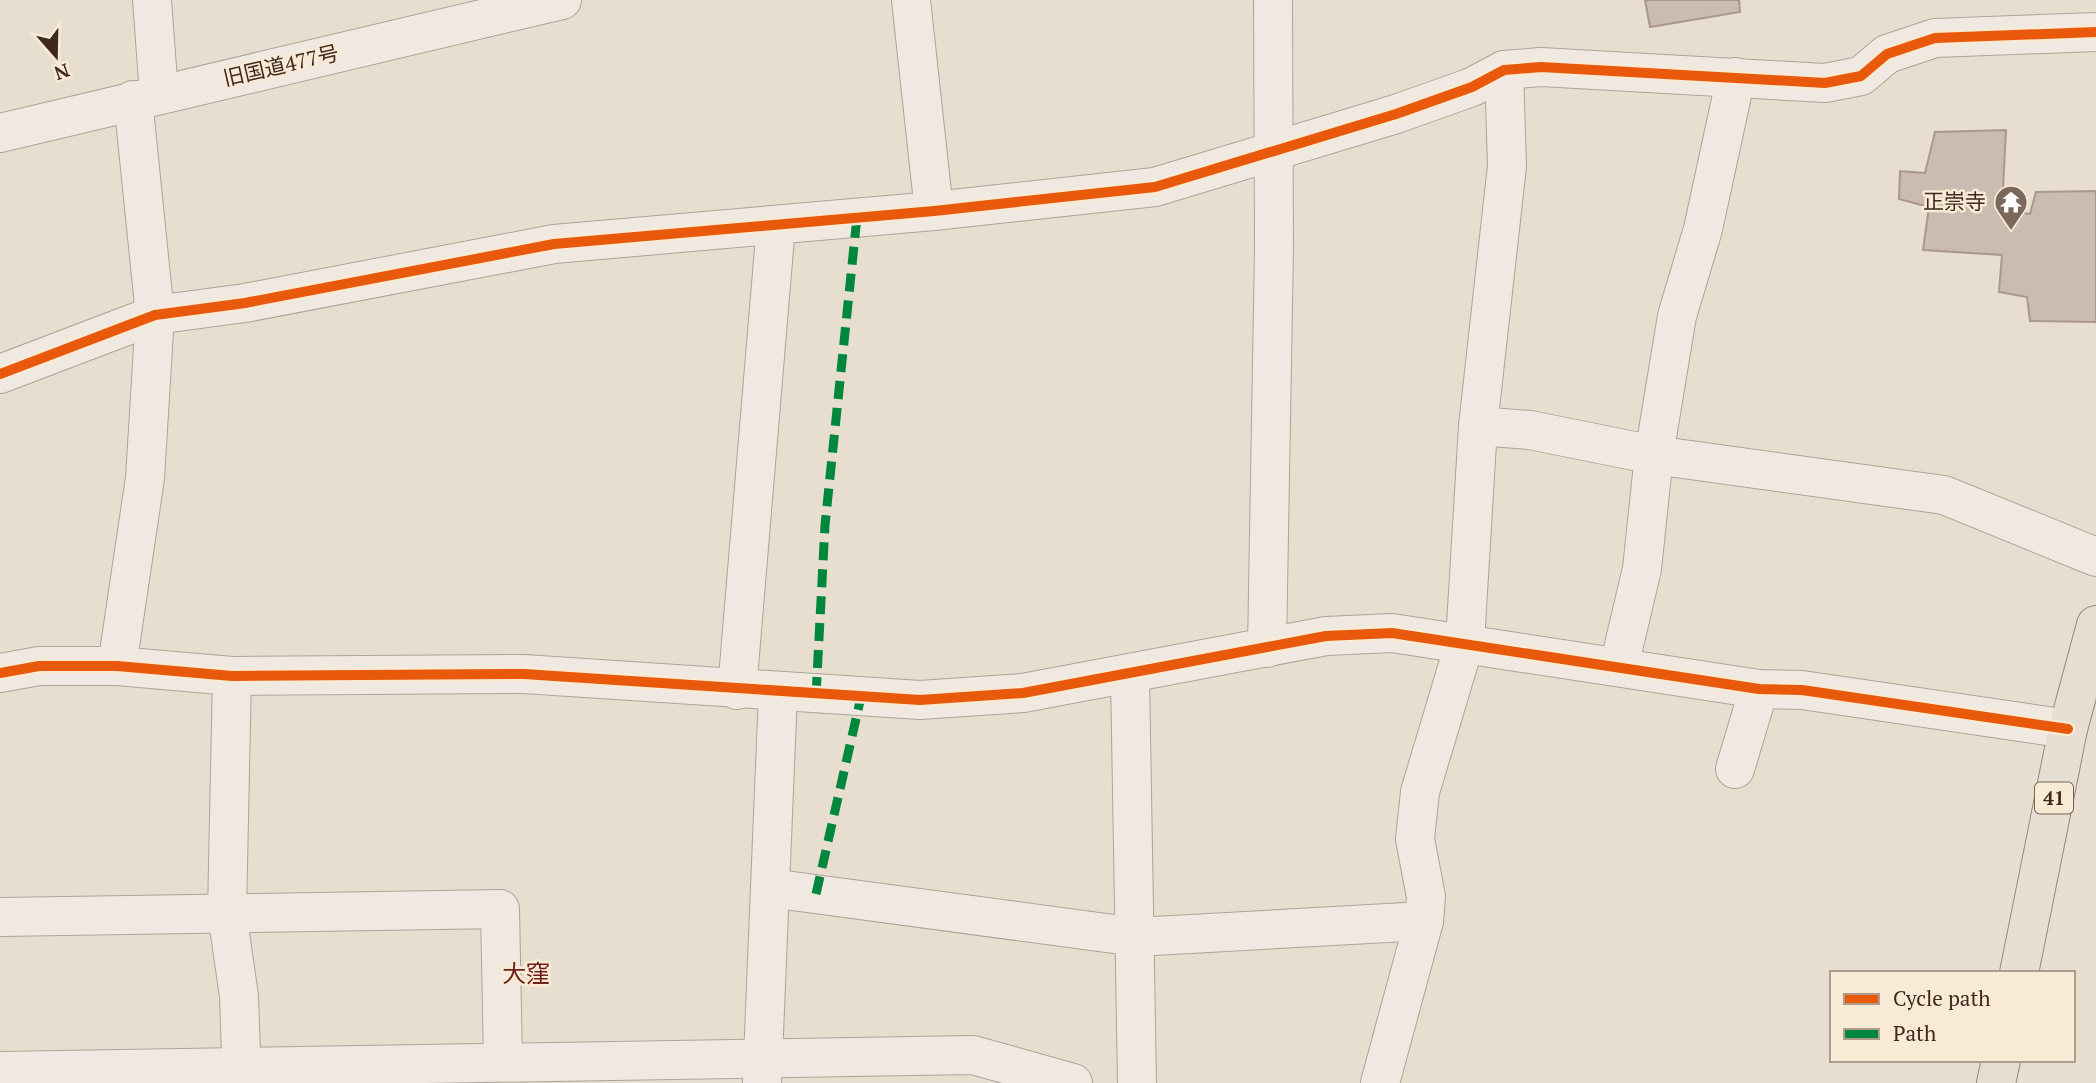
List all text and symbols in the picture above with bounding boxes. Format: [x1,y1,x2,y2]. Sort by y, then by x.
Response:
north arrow [21,21,91,91]
street label: 旧国道477号 [220,38,341,92]
text: N [50,58,73,87]
temple icon: 正崇寺 [1992,183,2030,232]
place label: 正崇寺 [1923,187,1986,215]
road number: 41 [2035,782,2073,814]
district label: 大窪 [502,957,550,989]
legend [1830,971,2075,1062]
text: Cycle path [1893,984,1991,1012]
text: Path [1893,1019,1936,1047]

